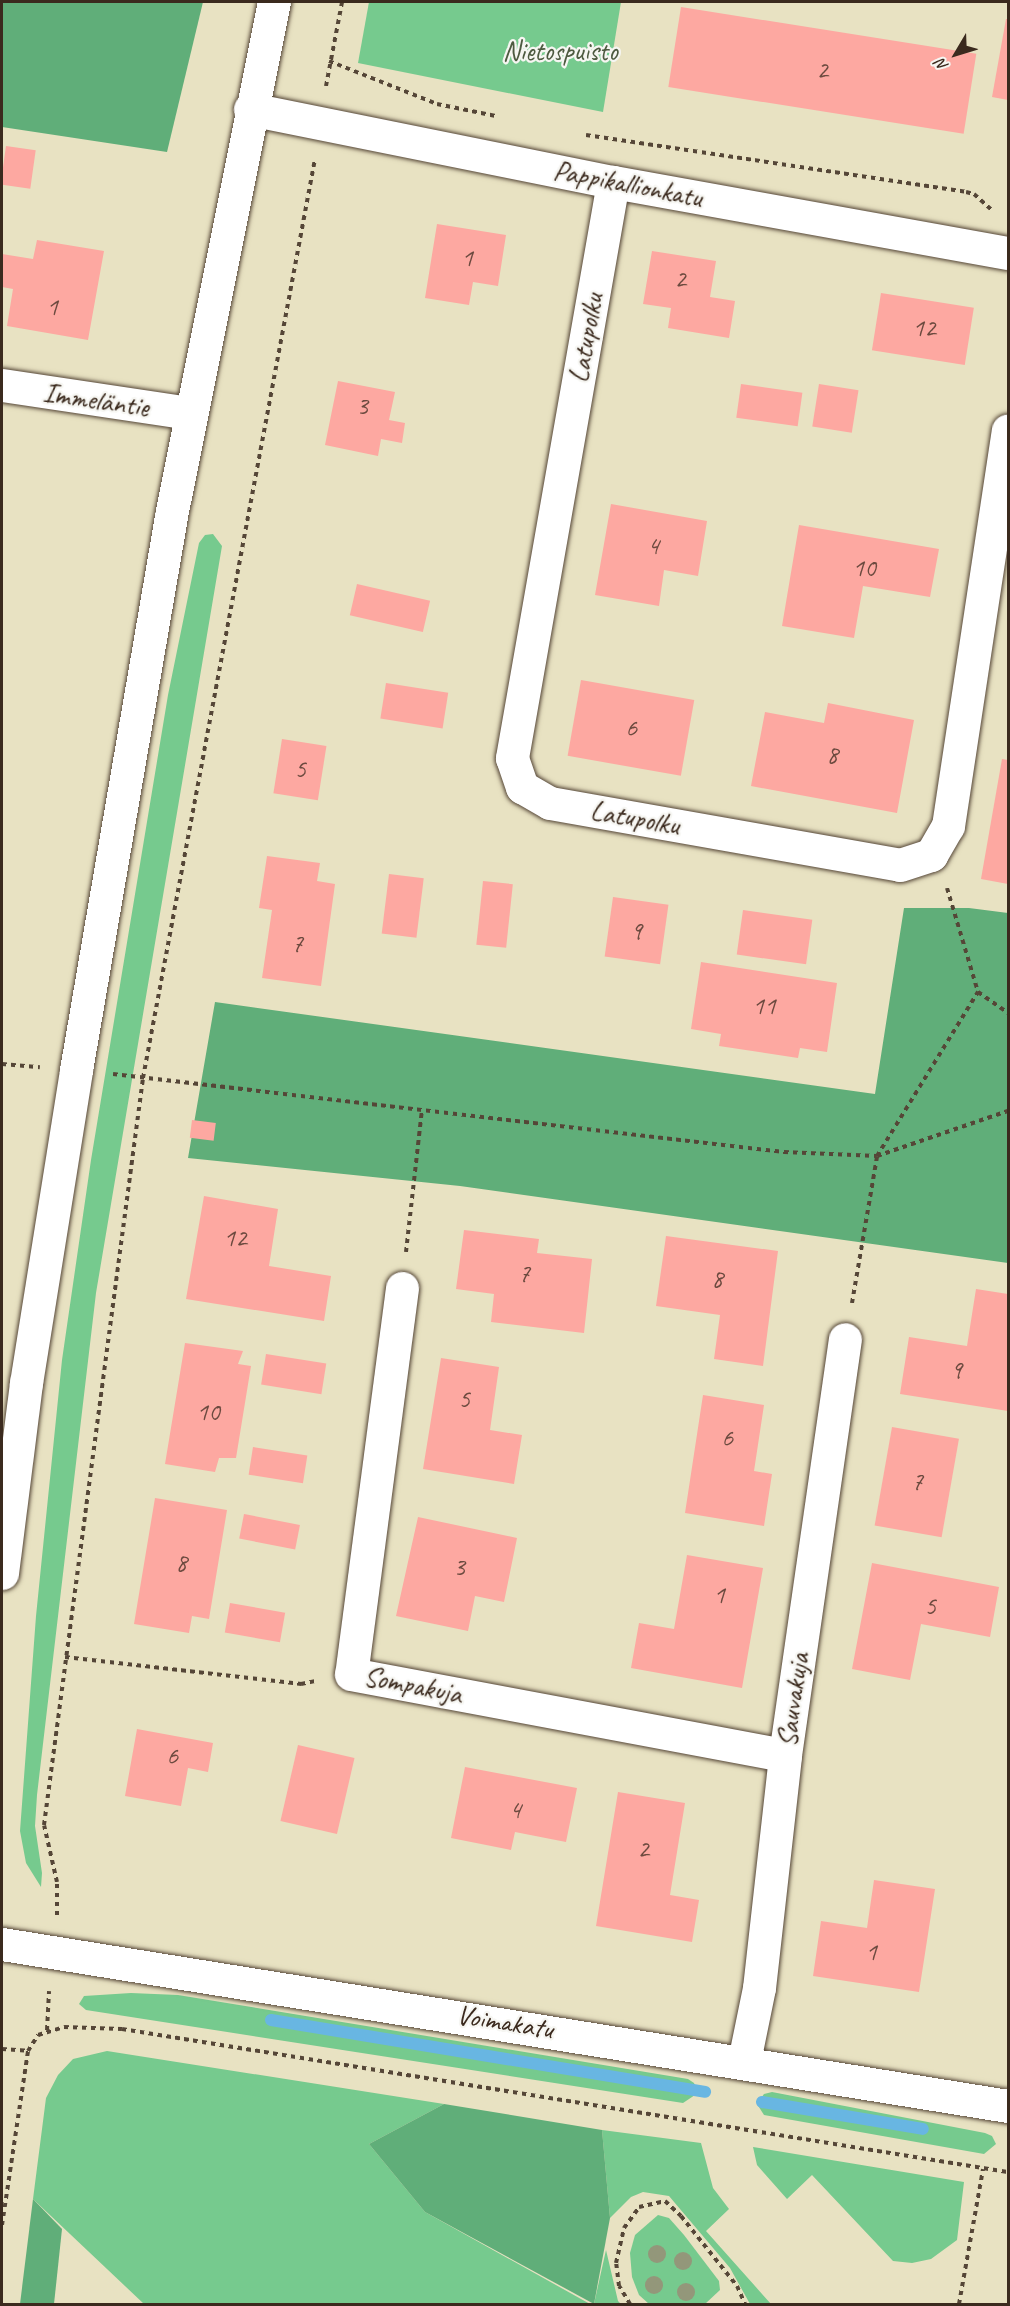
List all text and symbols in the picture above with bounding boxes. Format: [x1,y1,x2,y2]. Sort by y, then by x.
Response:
north arrow [926,24,986,84]
park label: Nietospuisto [502,34,618,68]
house number: 2 [816,54,828,86]
text: N [931,55,953,75]
street label: Pappikallionkatu [551,153,705,215]
house number: 1 [461,242,473,274]
house number: 2 [674,263,686,295]
house number: 1 [46,291,58,323]
street label: Latupolku [562,291,610,385]
house number: 12 [912,312,936,344]
street label: Immeläntie [41,376,151,424]
house number: 3 [356,390,368,422]
house number: 4 [647,530,659,562]
house number: 10 [852,552,876,584]
house number: 6 [625,712,637,744]
house number: 8 [826,739,838,771]
house number: 5 [294,753,306,785]
street label: Latupolku [588,794,682,842]
house number: 9 [630,915,642,947]
house number: 7 [291,928,303,960]
house number: 11 [752,990,776,1022]
house number: 12 [223,1222,247,1254]
house number: 7 [518,1258,530,1290]
house number: 8 [711,1263,723,1295]
house number: 9 [950,1354,962,1386]
house number: 5 [458,1383,470,1415]
house number: 10 [196,1396,220,1428]
house number: 6 [721,1422,733,1454]
house number: 7 [911,1466,923,1498]
house number: 8 [175,1547,187,1579]
house number: 3 [453,1551,465,1583]
house number: 1 [713,1579,725,1611]
house number: 5 [924,1590,936,1622]
street label: Sauvakuja [770,1651,816,1749]
street label: Sompakuja [361,1659,465,1711]
house number: 6 [166,1740,178,1772]
house number: 4 [509,1794,521,1826]
house number: 2 [637,1833,649,1865]
house number: 1 [865,1936,877,1968]
street label: Voimakatu [454,1998,556,2046]

